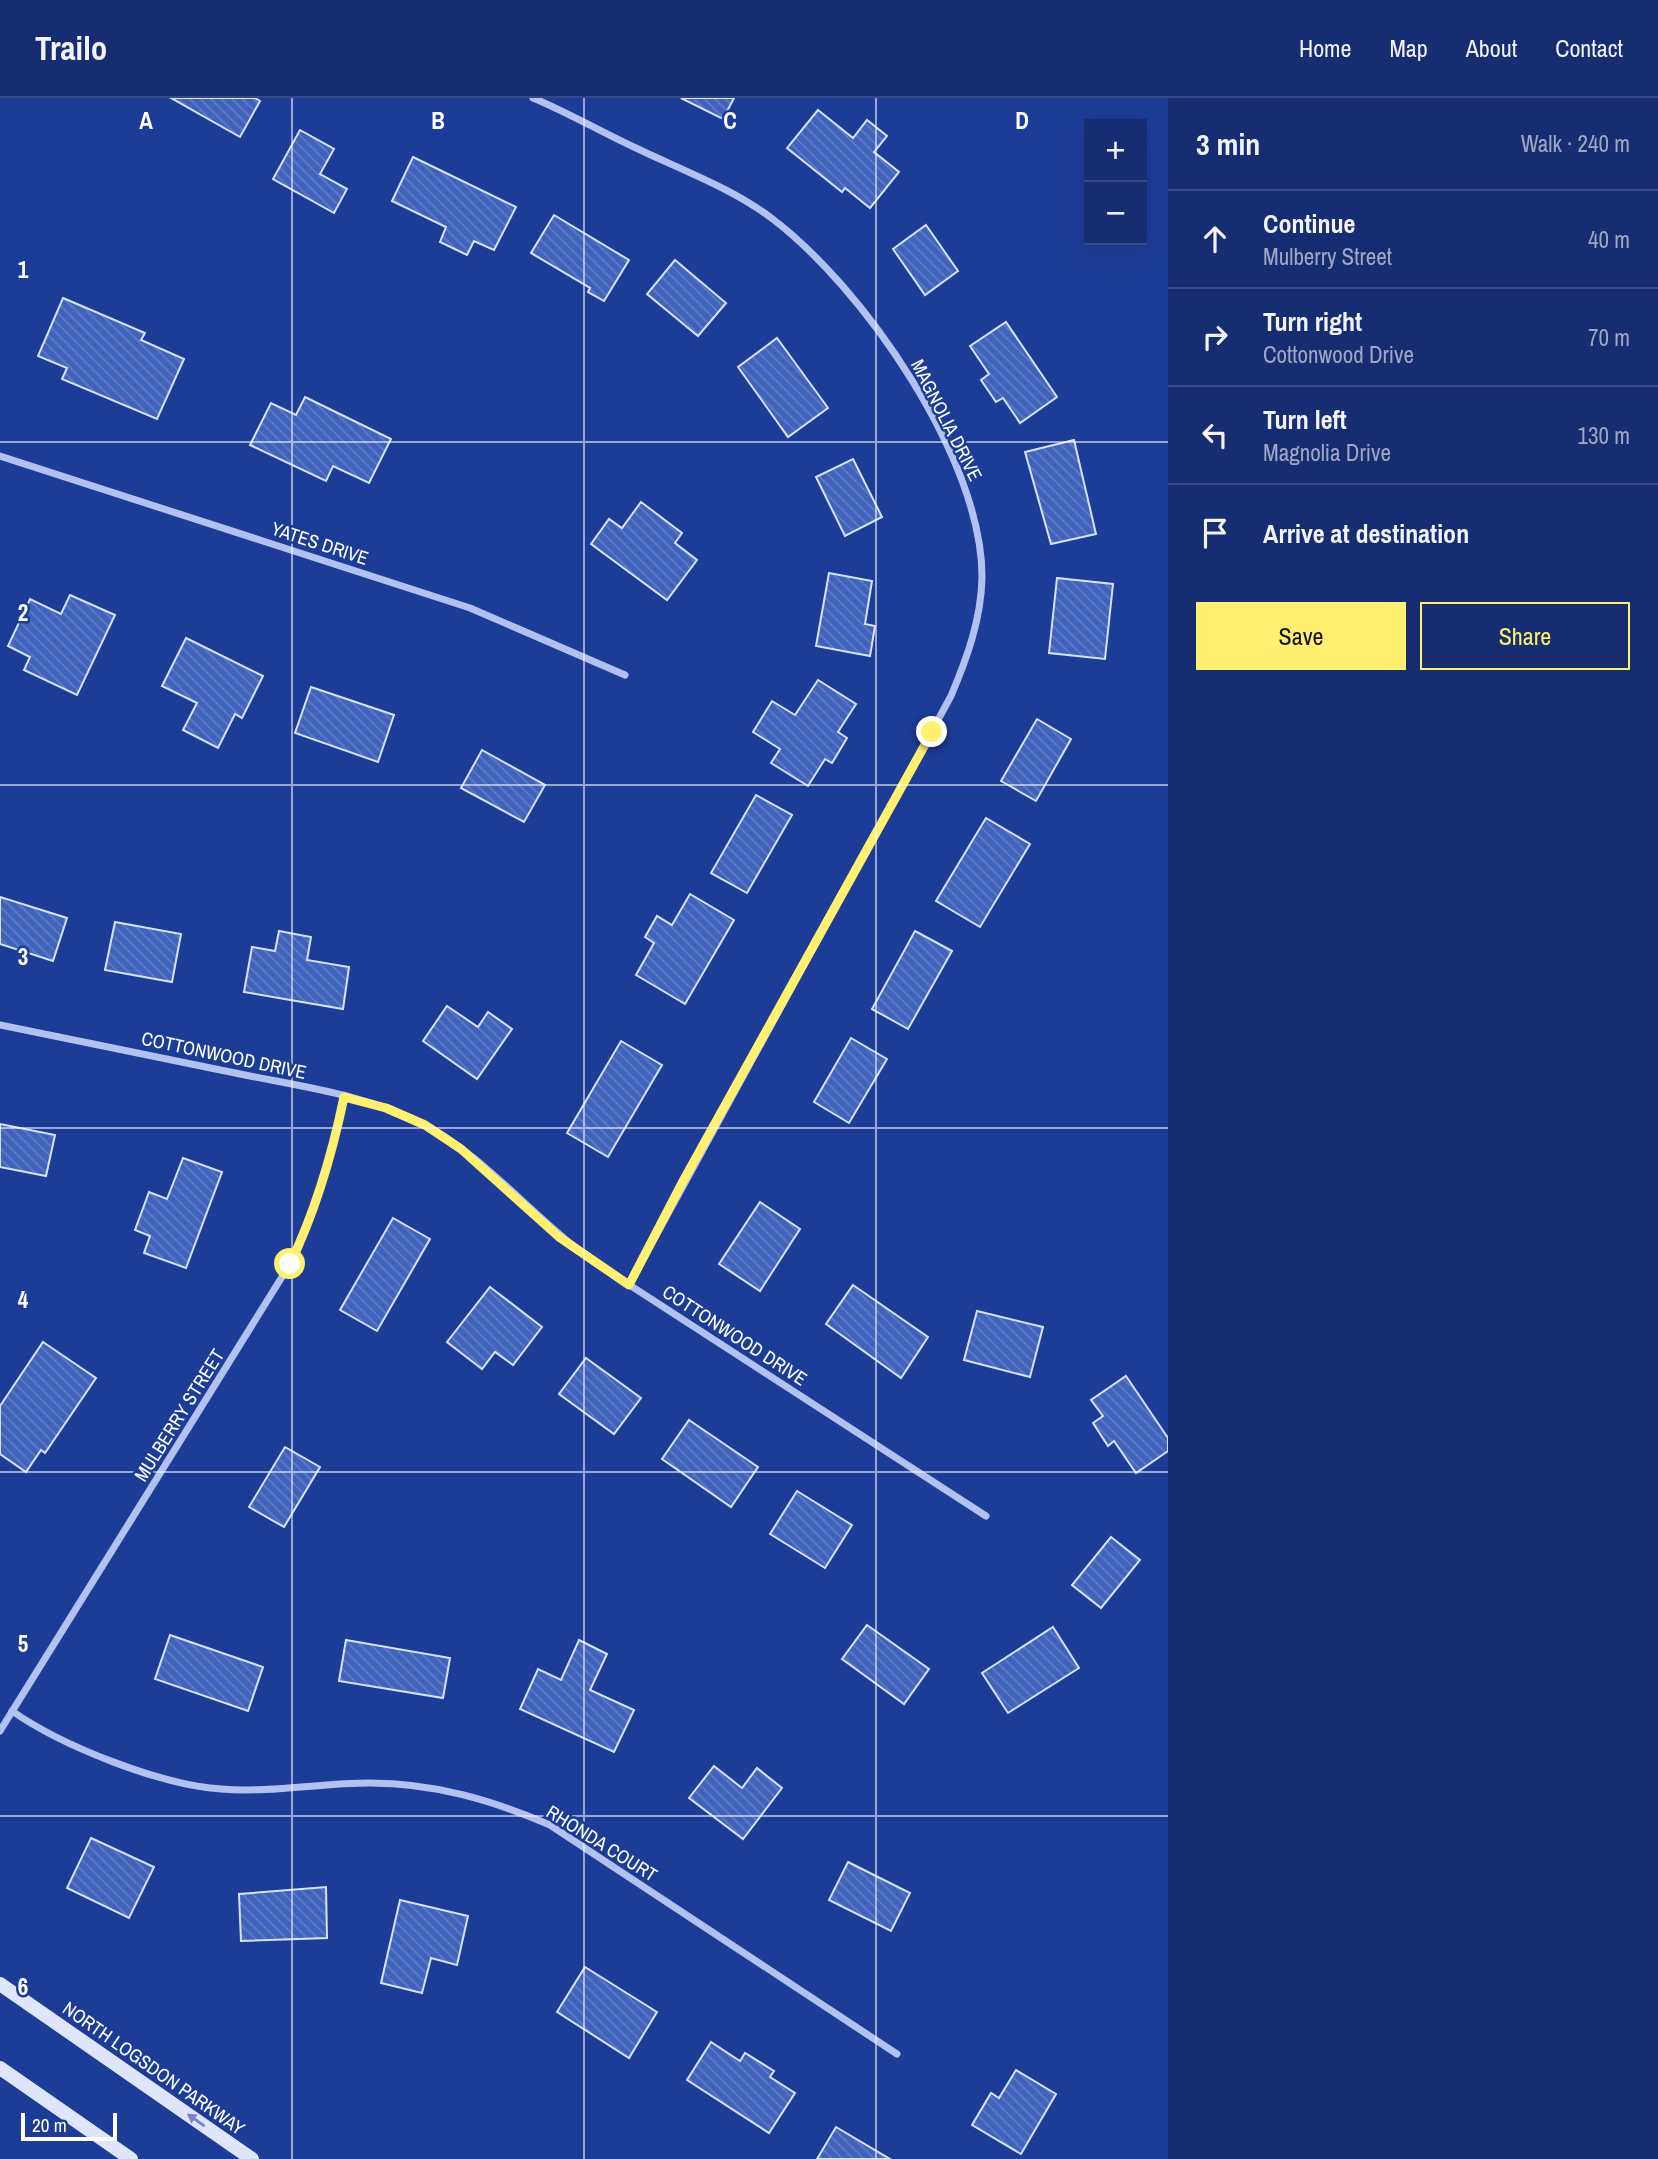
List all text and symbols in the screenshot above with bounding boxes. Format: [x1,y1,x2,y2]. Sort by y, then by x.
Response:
text: Trailo [35,26,107,70]
text: Home [1299,32,1351,64]
text: Map [1389,32,1428,64]
text: About [1466,32,1517,64]
text: Contact [1555,32,1623,64]
text: A [139,105,153,136]
text: B [431,105,445,136]
text: C [723,105,737,136]
text: D [1015,105,1029,136]
map controls [1084,119,1147,245]
button: + [1084,119,1147,182]
text: 3 min [1196,124,1260,164]
text: Walk · 240 m [1521,128,1630,159]
button: − [1084,182,1147,245]
text: Continue [1263,206,1355,241]
icon: ahead [1196,220,1234,258]
text: 40 m [1588,224,1630,255]
text: Mulberry Street [1263,241,1392,272]
text: 1 [18,254,29,285]
text: Turn right [1263,304,1362,339]
icon: right [1196,318,1234,356]
text: 70 m [1588,322,1630,353]
text: Cottonwood Drive [1263,339,1414,370]
street label: MAGNOLIA DRIVE [905,355,989,485]
text: Turn left [1263,402,1347,437]
icon: left [1196,416,1234,454]
text: 130 m [1578,420,1630,451]
text: Magnolia Drive [1263,437,1391,468]
icon: arrive [1196,514,1234,552]
street label: YATES DRIVE [268,515,372,571]
text: Arrive at destination [1263,516,1469,551]
text: 2 [18,597,28,628]
button: Save [1196,602,1406,670]
button: Share [1420,602,1630,670]
route end [916,716,947,747]
text: 3 [18,941,28,972]
street label: COTTONWOOD DRIVE [139,1025,309,1085]
route start [274,1248,305,1279]
street label: COTTONWOOD DRIVE [658,1278,812,1392]
text: 4 [18,1284,29,1315]
street label: MULBERRY STREET [128,1343,231,1486]
text: 5 [18,1628,28,1659]
street label: RHONDA COURT [542,1799,663,1888]
text: 6 [18,1971,28,2002]
street label: NORTH LOGSDON PARKWAY [58,1995,251,2141]
scale bar [21,2110,117,2142]
text: 20 m [32,2112,67,2138]
one-way arrow [187,2113,205,2127]

